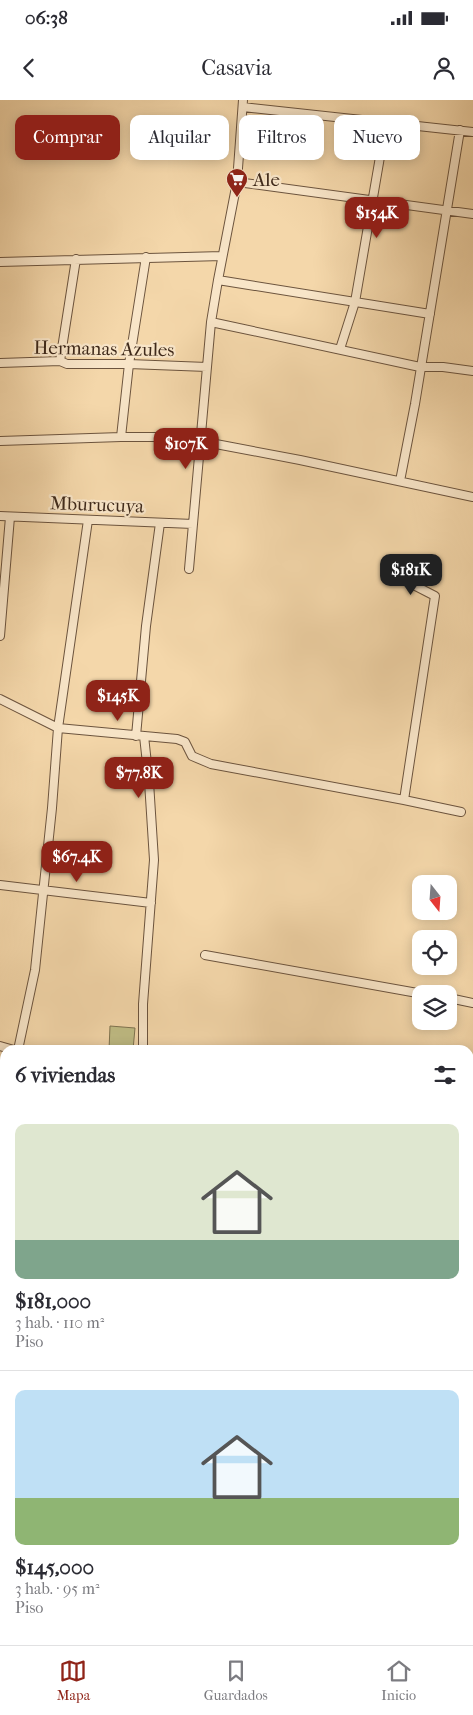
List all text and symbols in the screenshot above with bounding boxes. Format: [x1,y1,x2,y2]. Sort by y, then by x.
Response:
text: 06:38 [25,7,68,29]
icon: back [15,54,43,82]
icon: person [430,54,458,82]
text: Casavia [201,55,272,81]
chip: Comprar [15,115,120,160]
chip: Alquilar [130,115,229,160]
chip: Filtros [239,115,324,160]
chip: Nuevo [334,115,420,160]
supermarket icon: Ale [225,167,249,198]
place label: Ale [252,169,280,191]
pin: $154K [342,196,412,239]
text: $154K [356,203,398,222]
street label: Hermanas Azules [33,337,175,361]
pin: $107K [151,428,221,470]
text: $107K [165,434,207,453]
street label: Mburucuya [49,492,145,518]
pin: $181K [376,554,446,596]
text: $181K [391,560,431,579]
pin: $145K [83,680,153,722]
text: $145K [97,686,139,705]
pin: $77.8K [98,756,180,799]
text: $77.8K [116,763,162,782]
pin: $67.4K [36,840,118,883]
text: $67.4K [52,847,102,866]
north arrow [412,875,458,920]
map controls [412,875,457,1030]
button: locate [412,930,457,975]
button: layers [412,985,457,1030]
icon: filters [431,1061,459,1089]
text: 6 viviendas [15,1063,115,1087]
icon: home [192,1157,282,1247]
text: $181,000 [15,1289,91,1313]
text: 3 hab. · 110 m² [15,1313,104,1332]
text: Piso [15,1332,43,1351]
icon: home [192,1422,282,1512]
text: $145,000 [15,1555,94,1579]
text: 3 hab. · 95 m² [15,1579,99,1598]
text: Piso [15,1598,43,1617]
tab: Mapa [57,1657,90,1704]
tab: Guardados [204,1657,268,1704]
tab: Inicio [381,1657,416,1704]

